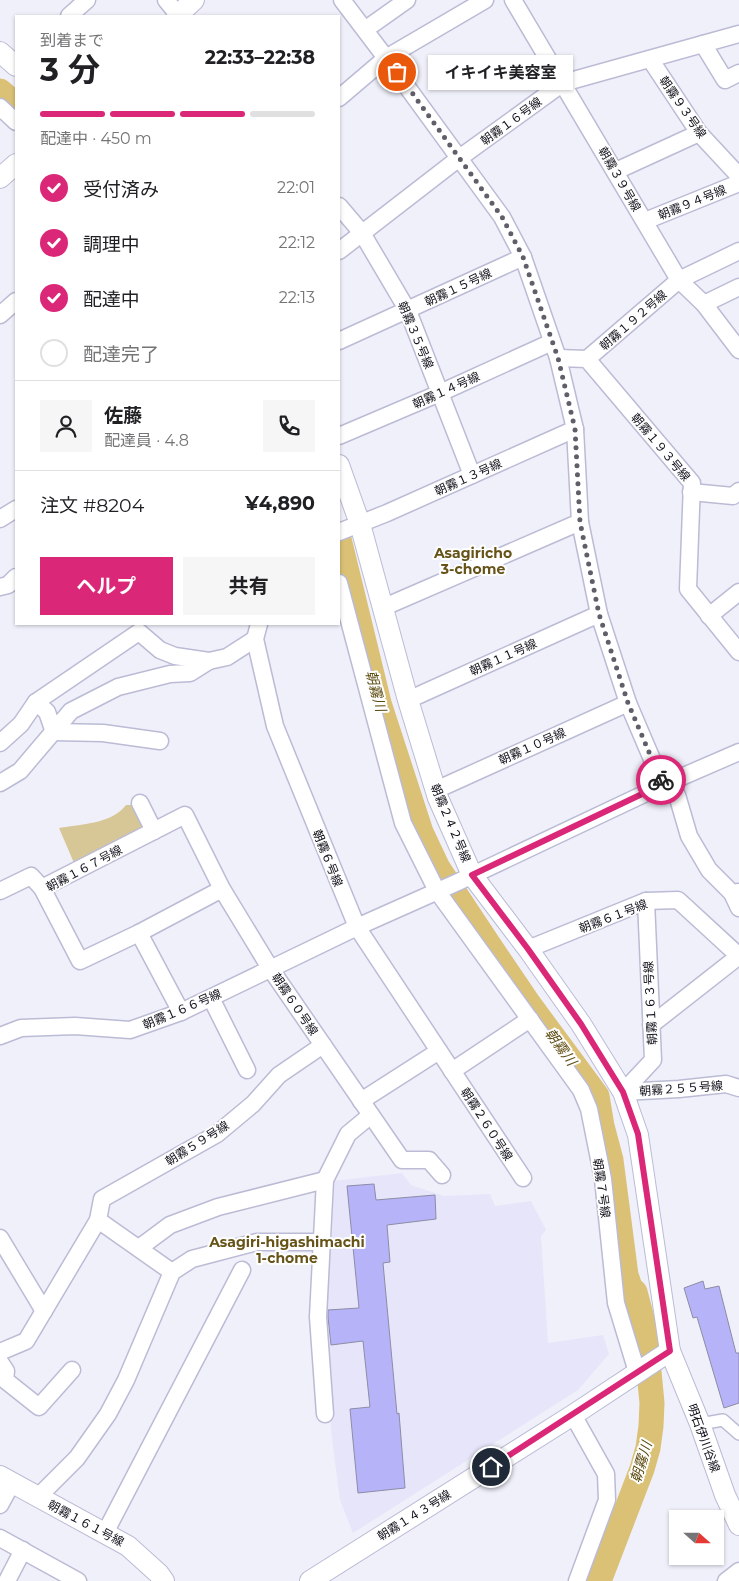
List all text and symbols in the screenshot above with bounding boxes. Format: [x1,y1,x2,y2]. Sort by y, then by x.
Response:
text: 到着まで [40,31,104,50]
text: 22:33–22:38 [205,46,315,69]
text: 3 分 [40,50,100,89]
pin [376,51,418,93]
callout: イキイキ美容室 [427,54,572,90]
icon: bag [383,58,411,86]
text: イキイキ美容室 [444,63,557,82]
street label: 朝霧９３号線 [656,73,710,141]
street label: 朝霧１６号線 [477,94,545,148]
text: 配達中 · 450 m [40,129,152,148]
street label: 朝霧３９号線 [596,144,644,214]
icon: check [40,174,68,202]
text: 受付済み [83,178,159,201]
text: 22:01 [277,178,315,197]
street label: 朝霧９４号線 [656,182,728,222]
icon: check [40,229,68,257]
text: 調理中 [83,233,140,256]
text: 22:12 [279,233,315,252]
street label: 朝霧１５号線 [422,265,494,309]
icon: check [40,284,68,312]
street label: 朝霧１９２号線 [596,287,670,353]
text: 配達中 [83,288,140,311]
text: 22:13 [279,288,315,307]
street label: 朝霧３５号線 [395,299,437,371]
text: 配達完了 [83,343,159,366]
street label: 朝霧１４号線 [410,369,482,411]
button: person [40,400,92,452]
button: phone [263,400,315,452]
text: 佐藤 [104,404,142,427]
street label: 朝霧１９３号線 [628,410,694,484]
text: 配達員 · 4.8 [104,431,189,450]
street label: 朝霧１３号線 [432,456,504,498]
text: ¥4,890 [245,492,315,515]
text: 注文 #8204 [40,494,144,517]
district label: Asagiricho 3-chome [433,544,512,578]
button: ヘルプ [40,557,173,615]
button: 共有 [183,557,315,615]
street label: 朝霧１１号線 [467,636,539,678]
water label: 朝霧川 [362,668,391,716]
street label: 朝霧１０号線 [496,725,568,767]
courier [636,755,686,805]
icon: bike [647,766,675,794]
street label: 朝霧２４２号線 [428,781,474,865]
street label: 朝霧６号線 [310,827,346,889]
street label: 朝霧１６７号線 [43,842,125,894]
street label: 朝霧６１号線 [577,896,649,936]
street label: 朝霧１６３号線 [640,961,660,1045]
street label: 朝霧６０号線 [269,970,321,1038]
street label: 朝霧１６６号線 [140,986,224,1032]
water label: 朝霧川 [541,1025,582,1071]
street label: 朝霧２５５号線 [639,1078,723,1098]
street label: 朝霧２６０号線 [458,1085,516,1163]
street label: 朝霧５９号線 [162,1118,232,1168]
street label: 朝霧７号線 [590,1157,614,1219]
district label: Asagiri-higashimachi 1-chome [208,1233,365,1267]
street label: 明石伊川谷線 [685,1402,723,1474]
water label: 朝霧川 [626,1437,656,1485]
pin [470,1446,512,1488]
icon: home [477,1453,505,1481]
street label: 朝霧１４３号線 [374,1486,454,1544]
street label: 朝霧１６１号線 [45,1497,127,1549]
north arrow [669,1510,724,1565]
map controls [669,1510,724,1565]

